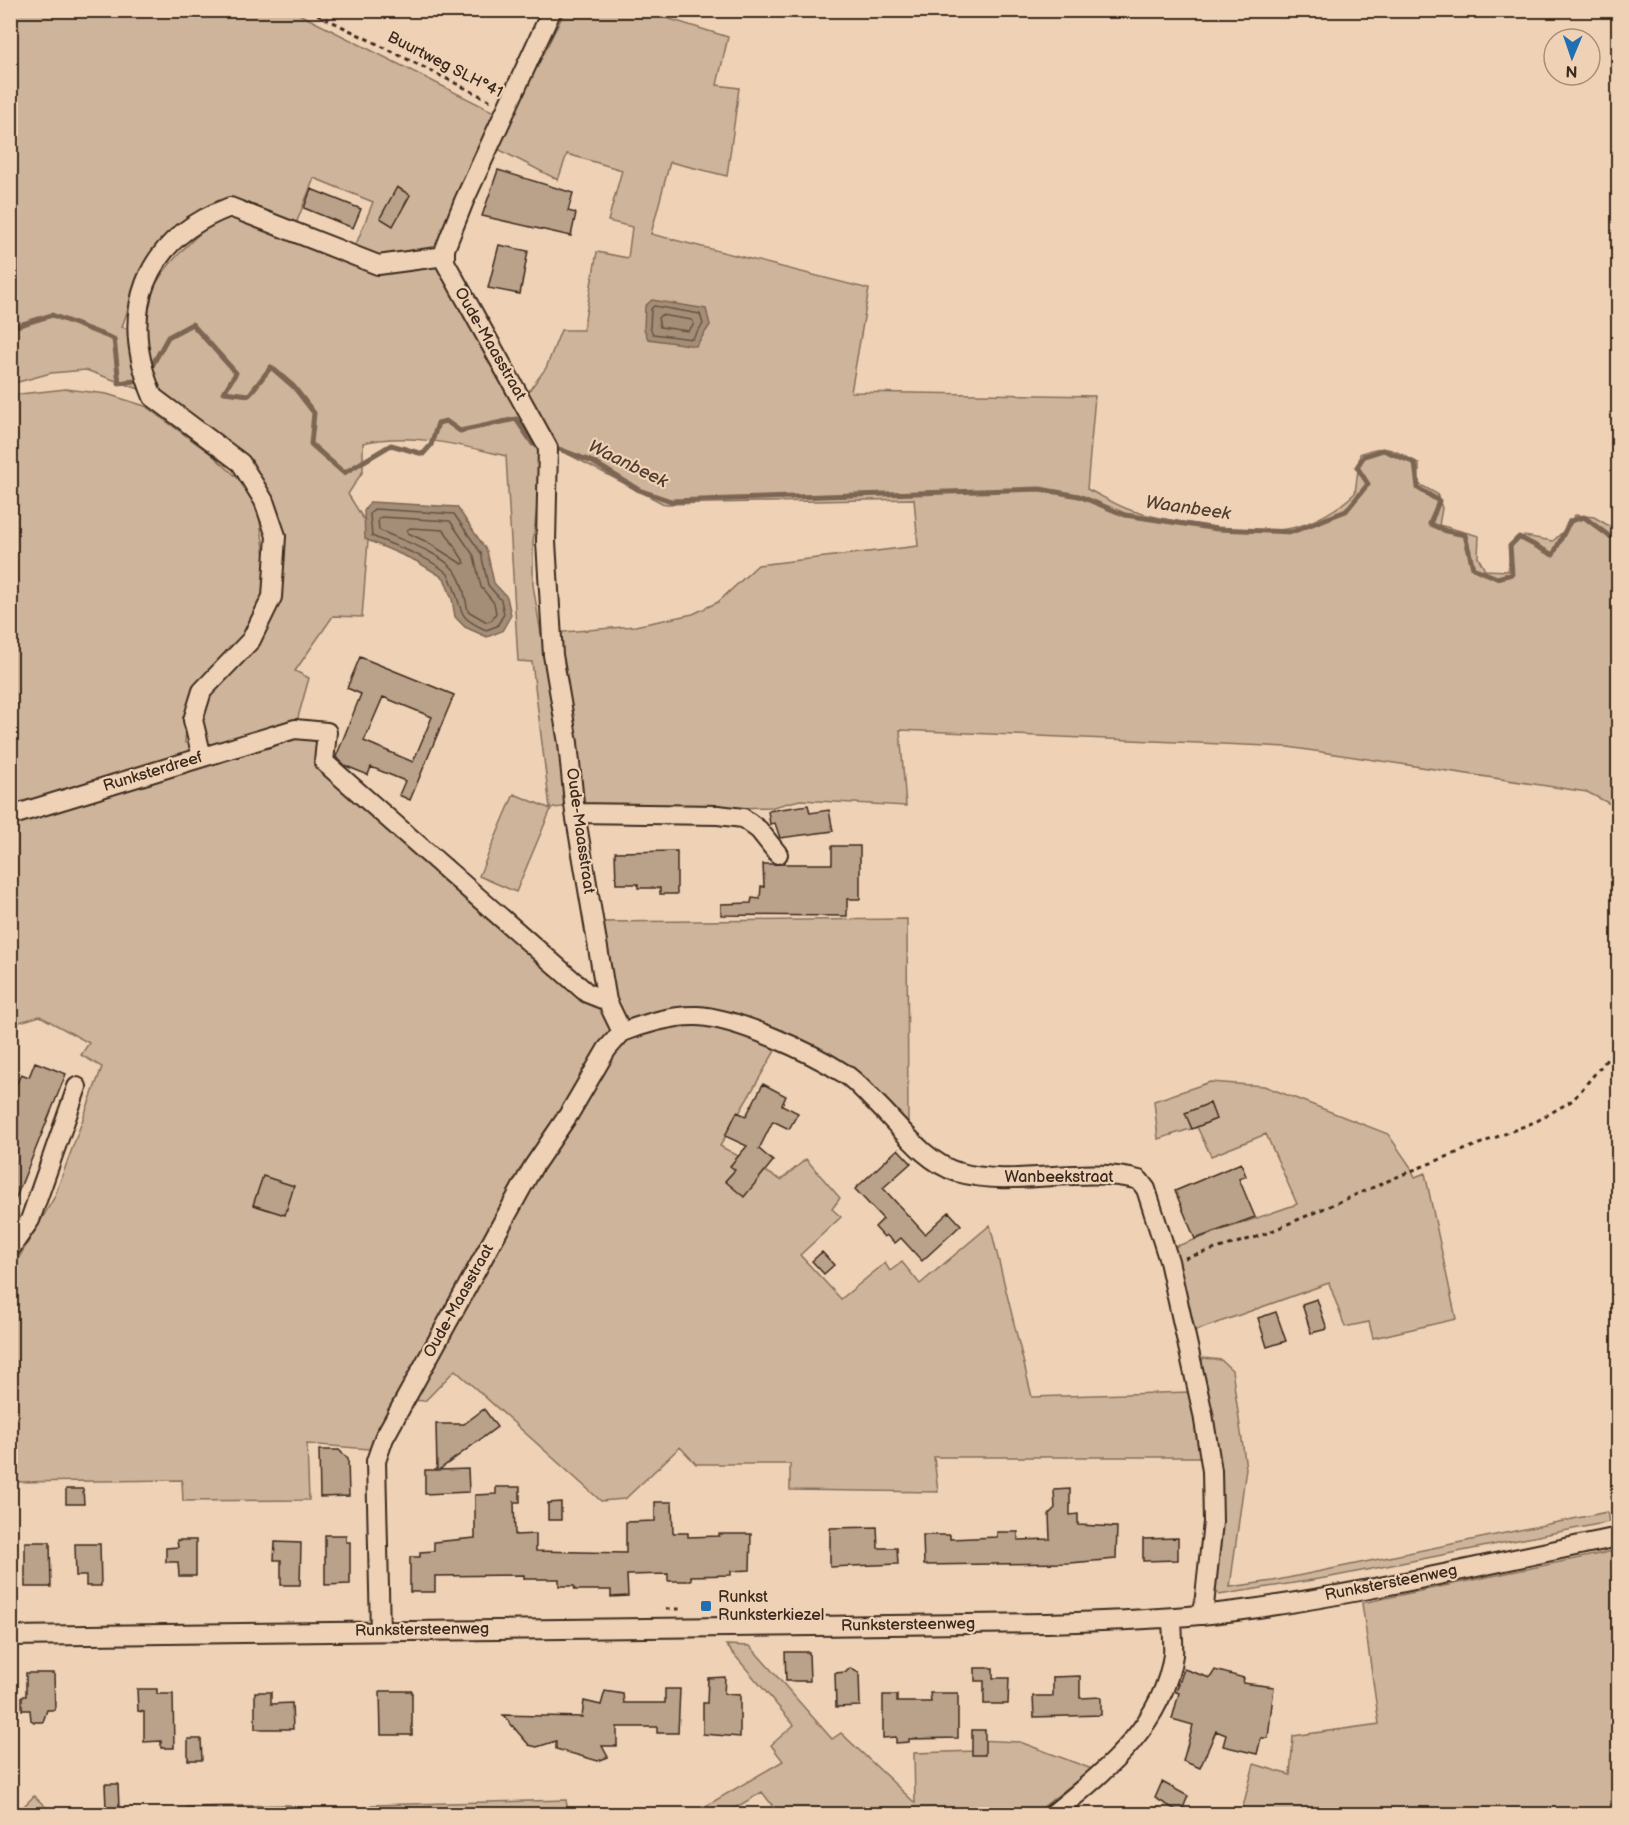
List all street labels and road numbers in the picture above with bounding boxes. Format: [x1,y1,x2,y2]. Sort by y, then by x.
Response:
street label: Buurtweg SLH°41 [384,28,506,102]
street label: Oude-Maasstraat [450,284,530,404]
street label: Runksterdreef [101,748,205,796]
street label: Oude-Maasstraat [562,767,598,895]
street label: Wanbeekstraat [1004,1168,1114,1187]
street label: Oude-Maasstraat [420,1241,498,1361]
street label: Runkstersteenweg [1323,1561,1459,1605]
street label: Runkstersteenweg [841,1614,975,1636]
street label: Runkstersteenweg [355,1619,489,1641]

